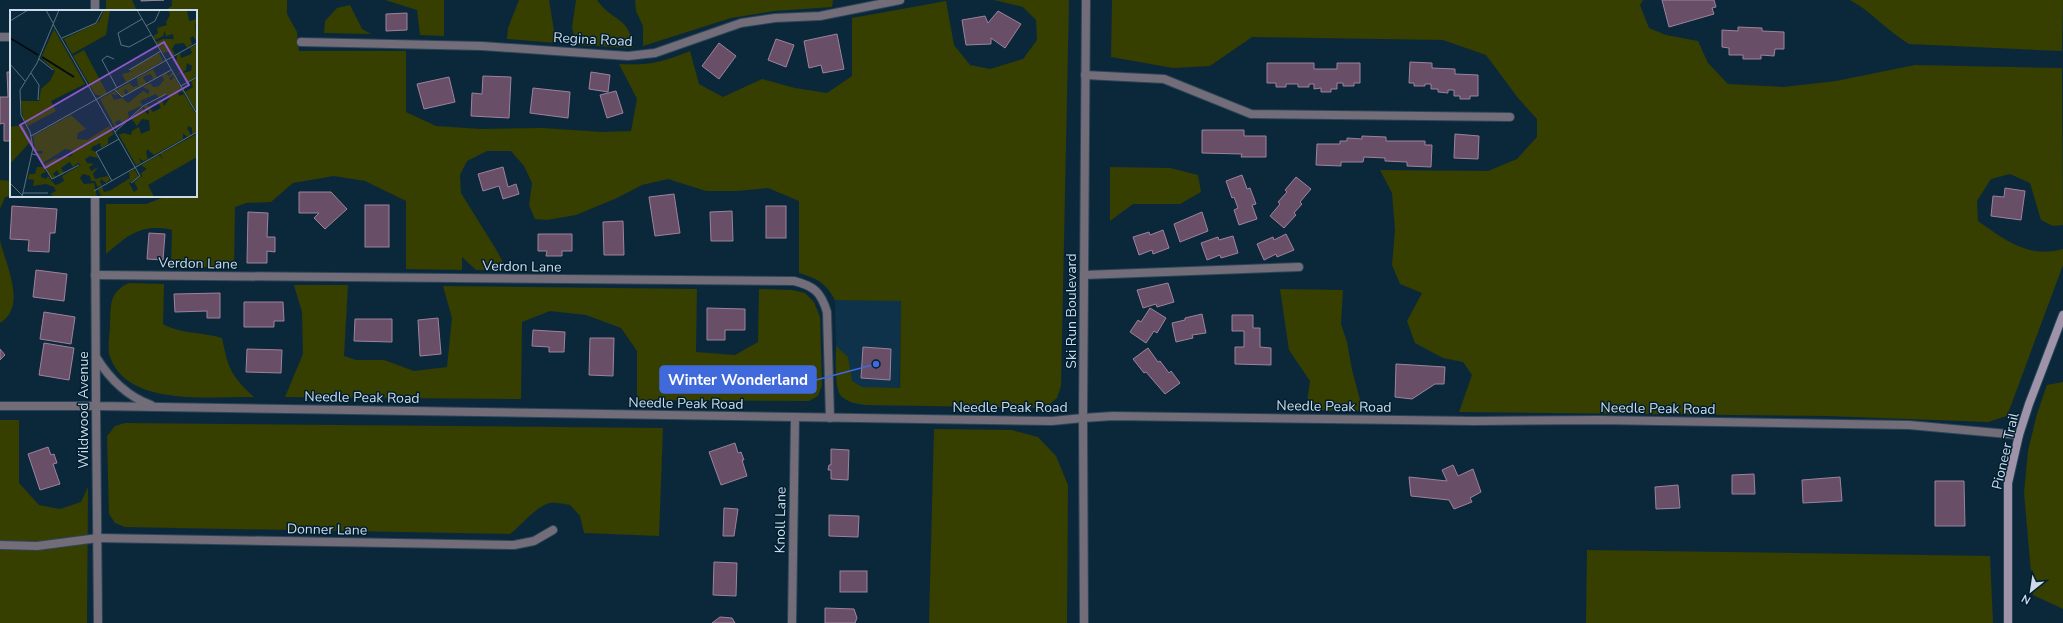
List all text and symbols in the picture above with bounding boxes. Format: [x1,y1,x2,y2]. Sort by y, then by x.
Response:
inset map [10,10,197,197]
street label: Regina Road [553,28,633,51]
street label: Verdon Lane [157,253,238,274]
street label: Ski Run Boulevard [1062,253,1081,369]
street label: Verdon Lane [481,256,562,277]
street label: Wildwood Avenue [74,351,93,469]
callout: Winter Wonderland [660,366,816,393]
text: Winter Wonderland [668,370,808,390]
street label: Needle Peak Road [304,387,420,408]
street label: Needle Peak Road [628,393,744,414]
street label: Needle Peak Road [1276,396,1392,417]
street label: Needle Peak Road [952,398,1068,417]
street label: Needle Peak Road [1600,398,1716,419]
street label: Pioneer Trail [1987,410,2024,491]
street label: Knoll Lane [770,486,791,554]
street label: Donner Lane [287,519,367,540]
north arrow [2011,571,2051,611]
text: N [2019,591,2034,608]

